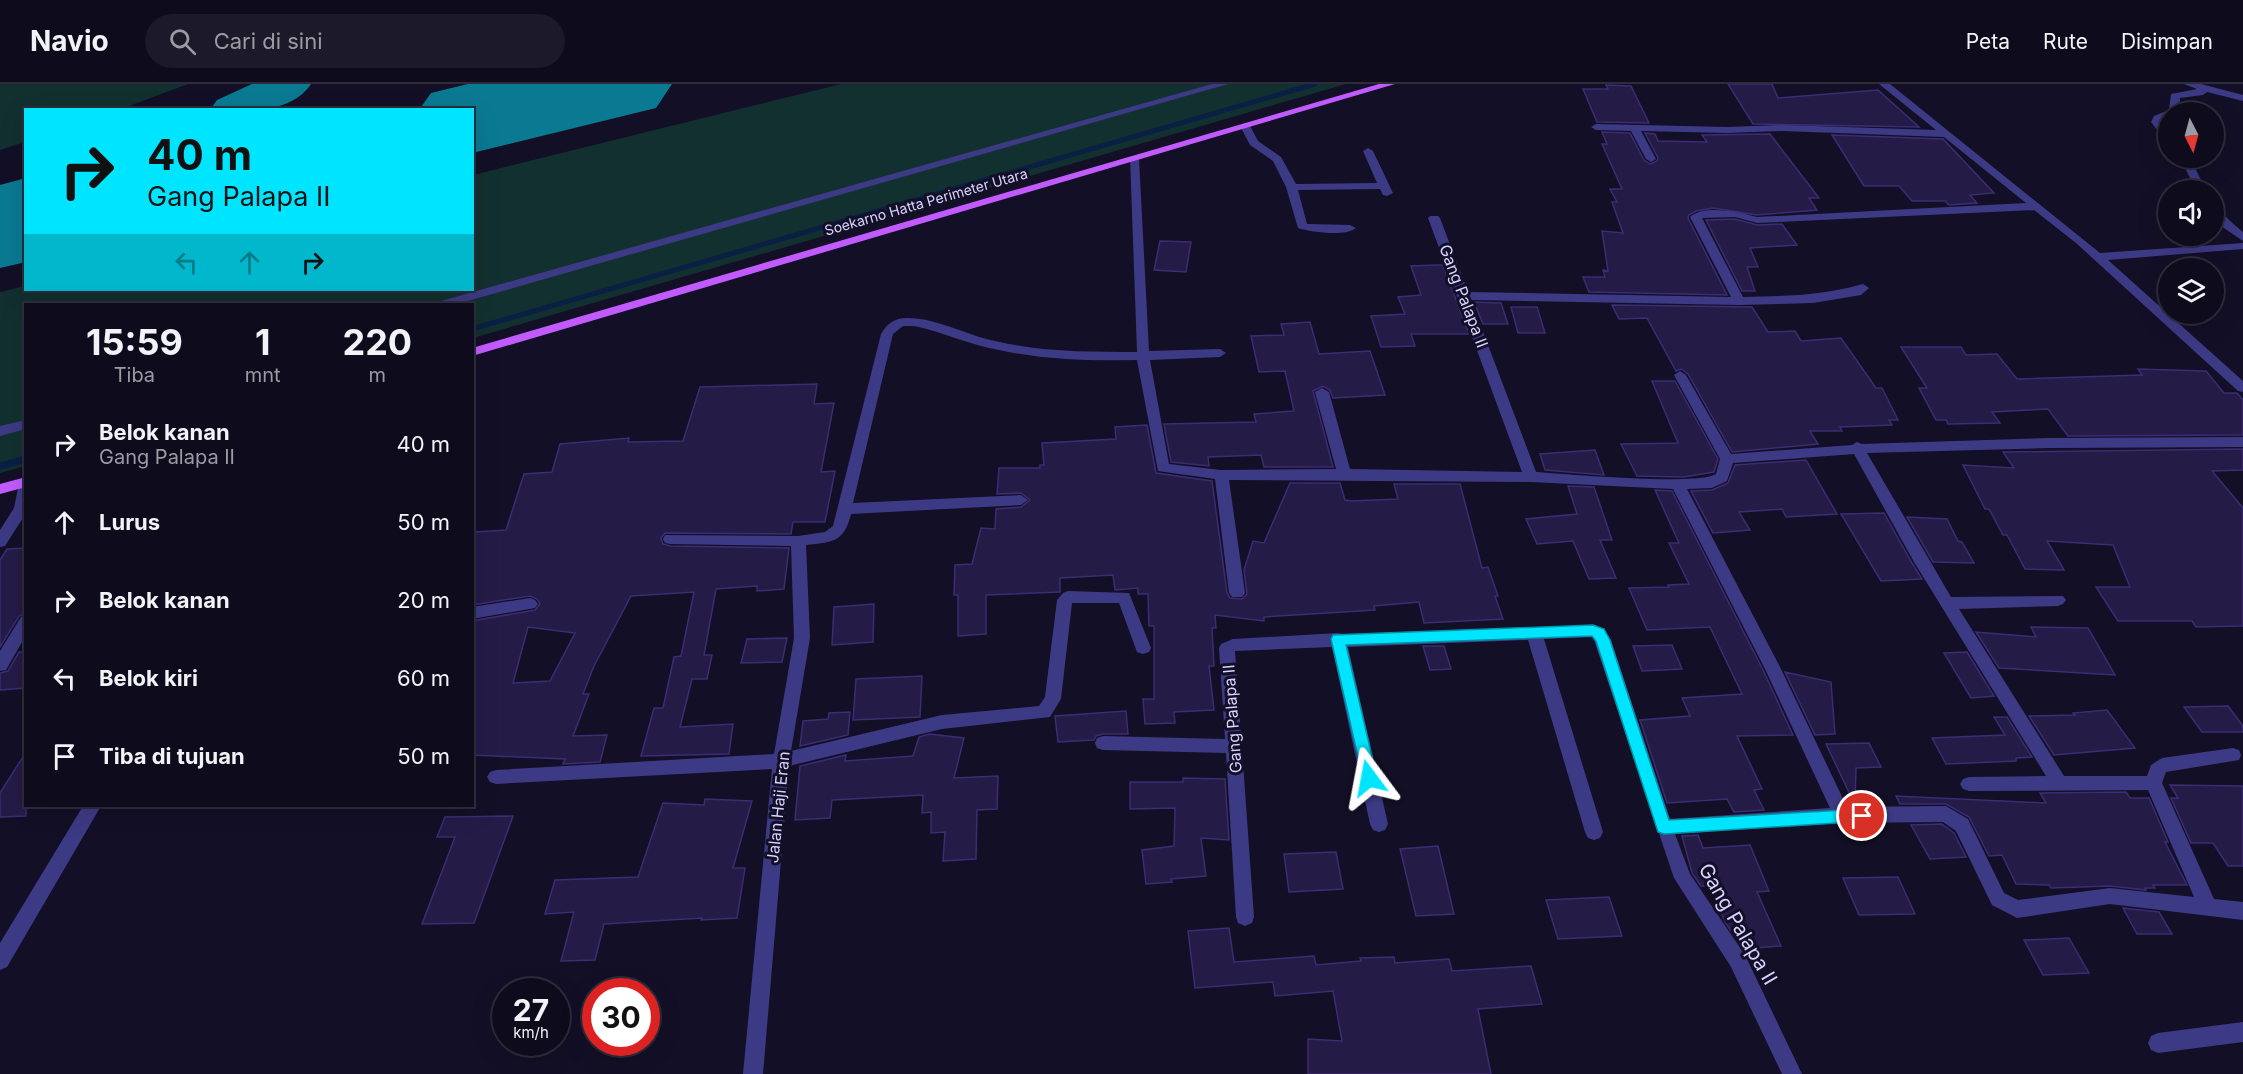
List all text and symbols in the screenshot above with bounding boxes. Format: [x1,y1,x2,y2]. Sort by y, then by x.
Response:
search box [145,14,565,68]
text: Navio [30,24,109,58]
icon: search [166,25,199,58]
text: Cari di sini [214,28,323,54]
text: Peta [1966,29,2010,54]
text: Rute [2043,29,2088,54]
text: Disimpan [2121,29,2213,54]
north arrow [2158,102,2224,168]
map controls [2158,102,2224,324]
text: 40 m [147,129,252,180]
icon: right [48,132,126,210]
street label: Soekarno Hatta Perimeter Utara [822,164,1029,239]
text: Gang Palapa II [147,180,331,213]
button: sound [2158,180,2224,246]
street label: Gang Palapa II [1435,242,1493,350]
icon: left [170,246,203,279]
icon: ahead [233,246,266,279]
icon: right [296,246,329,279]
button: layers [2158,258,2224,324]
text: 15:59 [86,320,183,364]
text: 1 [255,320,270,364]
text: 220 [342,320,412,364]
text: Tiba [114,363,155,387]
text: mnt [245,363,281,387]
text: m [369,363,386,387]
text: Belok kanan [99,419,230,445]
icon: right [48,428,81,461]
text: 40 m [396,431,450,457]
text: Gang Palapa II [99,445,235,469]
icon: ahead [48,506,81,539]
text: Lurus [99,509,160,535]
text: 50 m [397,509,450,535]
icon: right [48,584,81,617]
text: Belok kanan [99,587,230,613]
text: 20 m [397,587,450,613]
icon: left [48,662,81,695]
street label: Gang Palapa II [1218,664,1246,774]
text: Belok kiri [99,665,198,691]
text: 60 m [397,665,450,691]
icon: arrive [48,740,81,773]
text: Tiba di tujuan [99,743,245,769]
text: 50 m [397,743,450,769]
position arrow [1337,746,1401,810]
street label: Jalan Haji Eran [762,750,794,864]
pin [1836,790,1887,841]
icon: arrive [1845,799,1878,832]
street label: Gang Palapa II [1694,859,1782,989]
speed limit sign: 30 [582,978,660,1056]
text: 27 [513,992,549,1028]
text: km/h [513,1023,549,1042]

